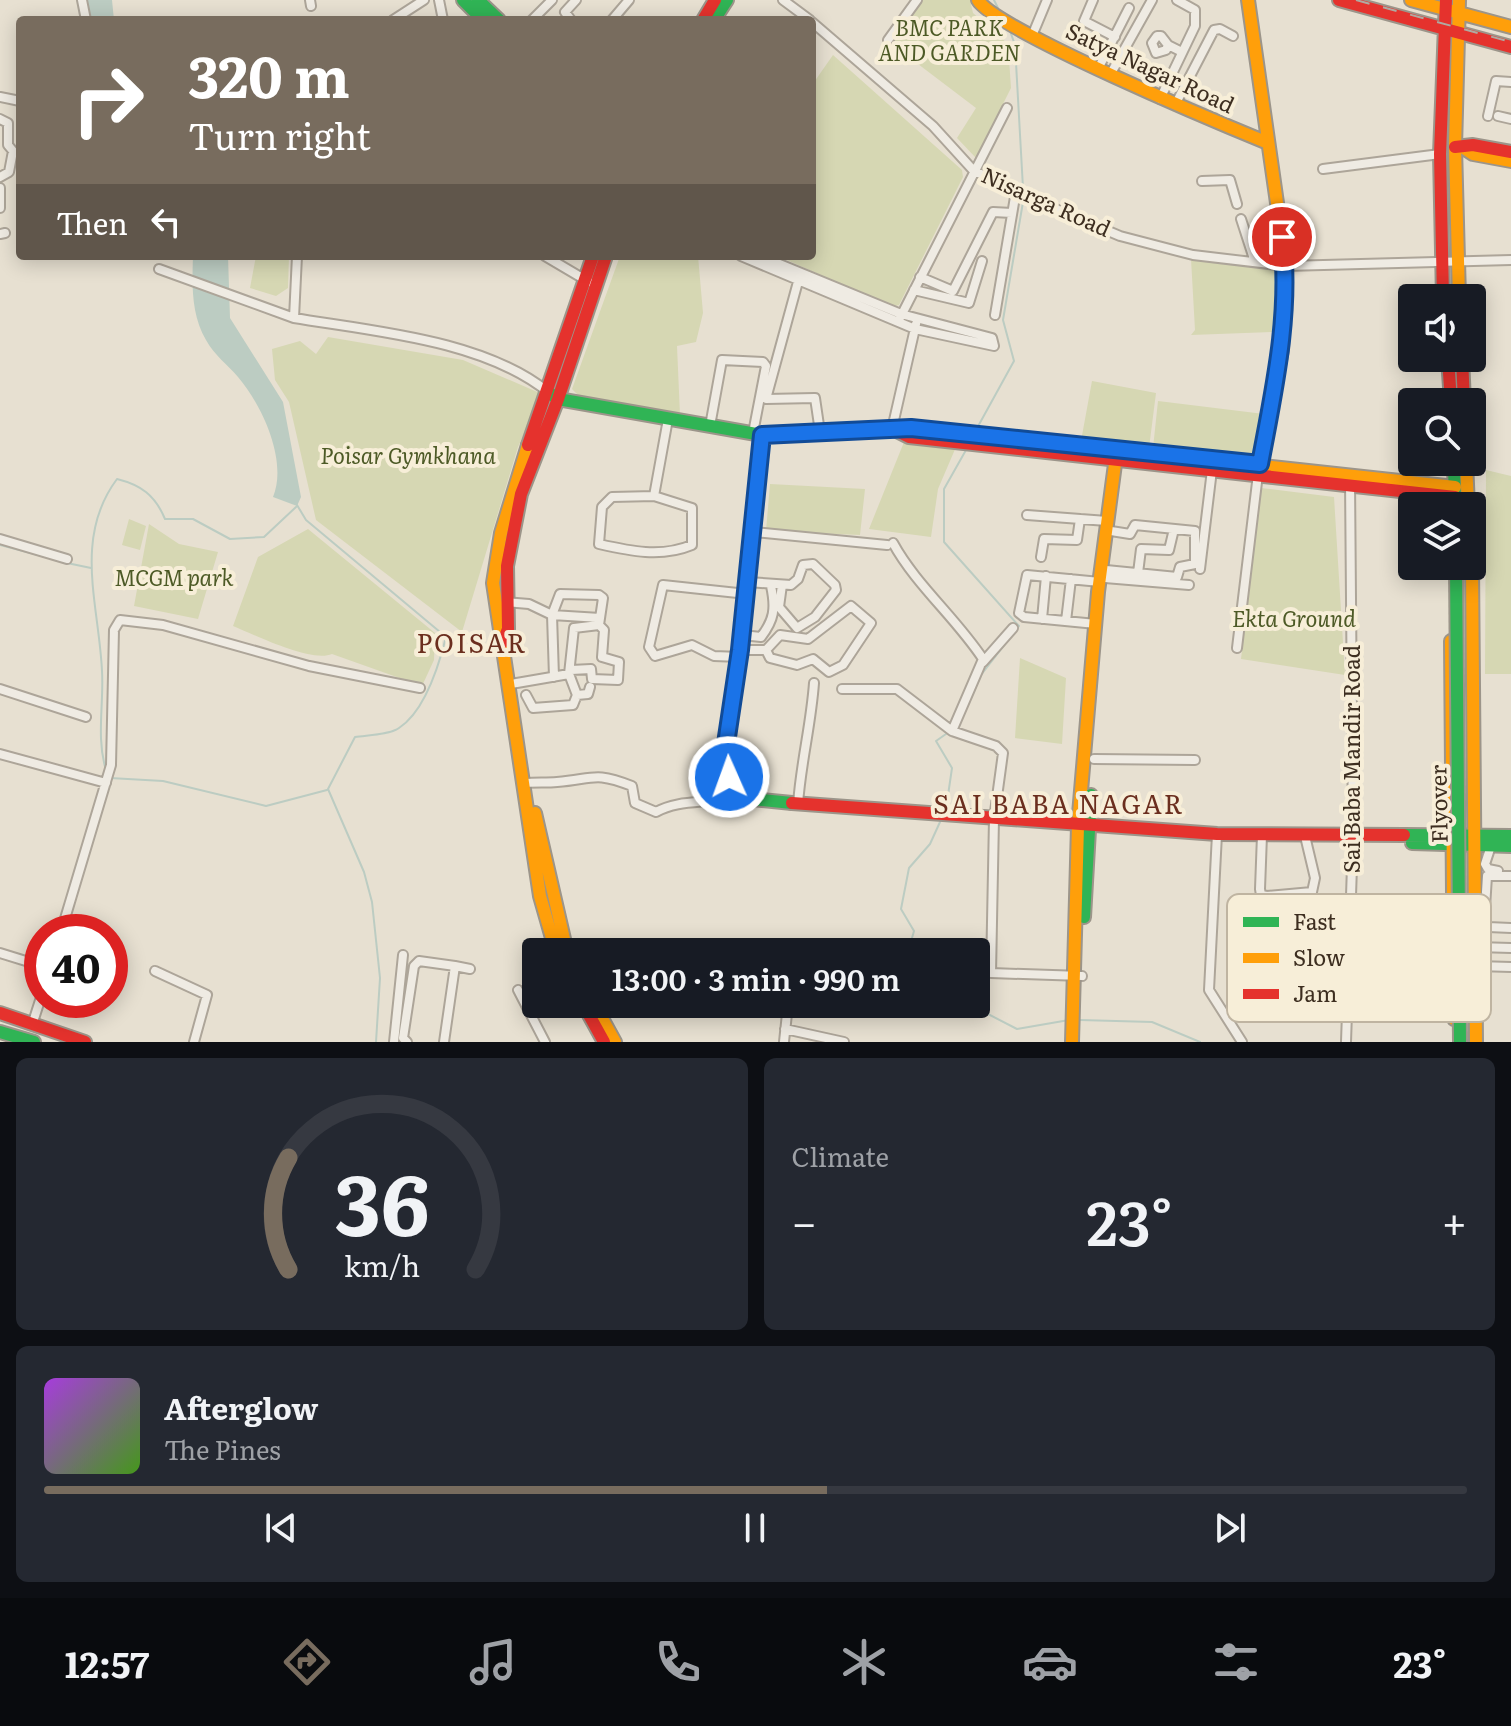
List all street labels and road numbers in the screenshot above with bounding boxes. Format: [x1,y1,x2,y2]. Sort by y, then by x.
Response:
street label: Satya Nagar Road [1061,13,1240,120]
street label: Nisarga Road [977,157,1117,244]
street label: Sai Baba Mandir Road [1334,645,1367,873]
street label: Flyover [1420,764,1455,844]

